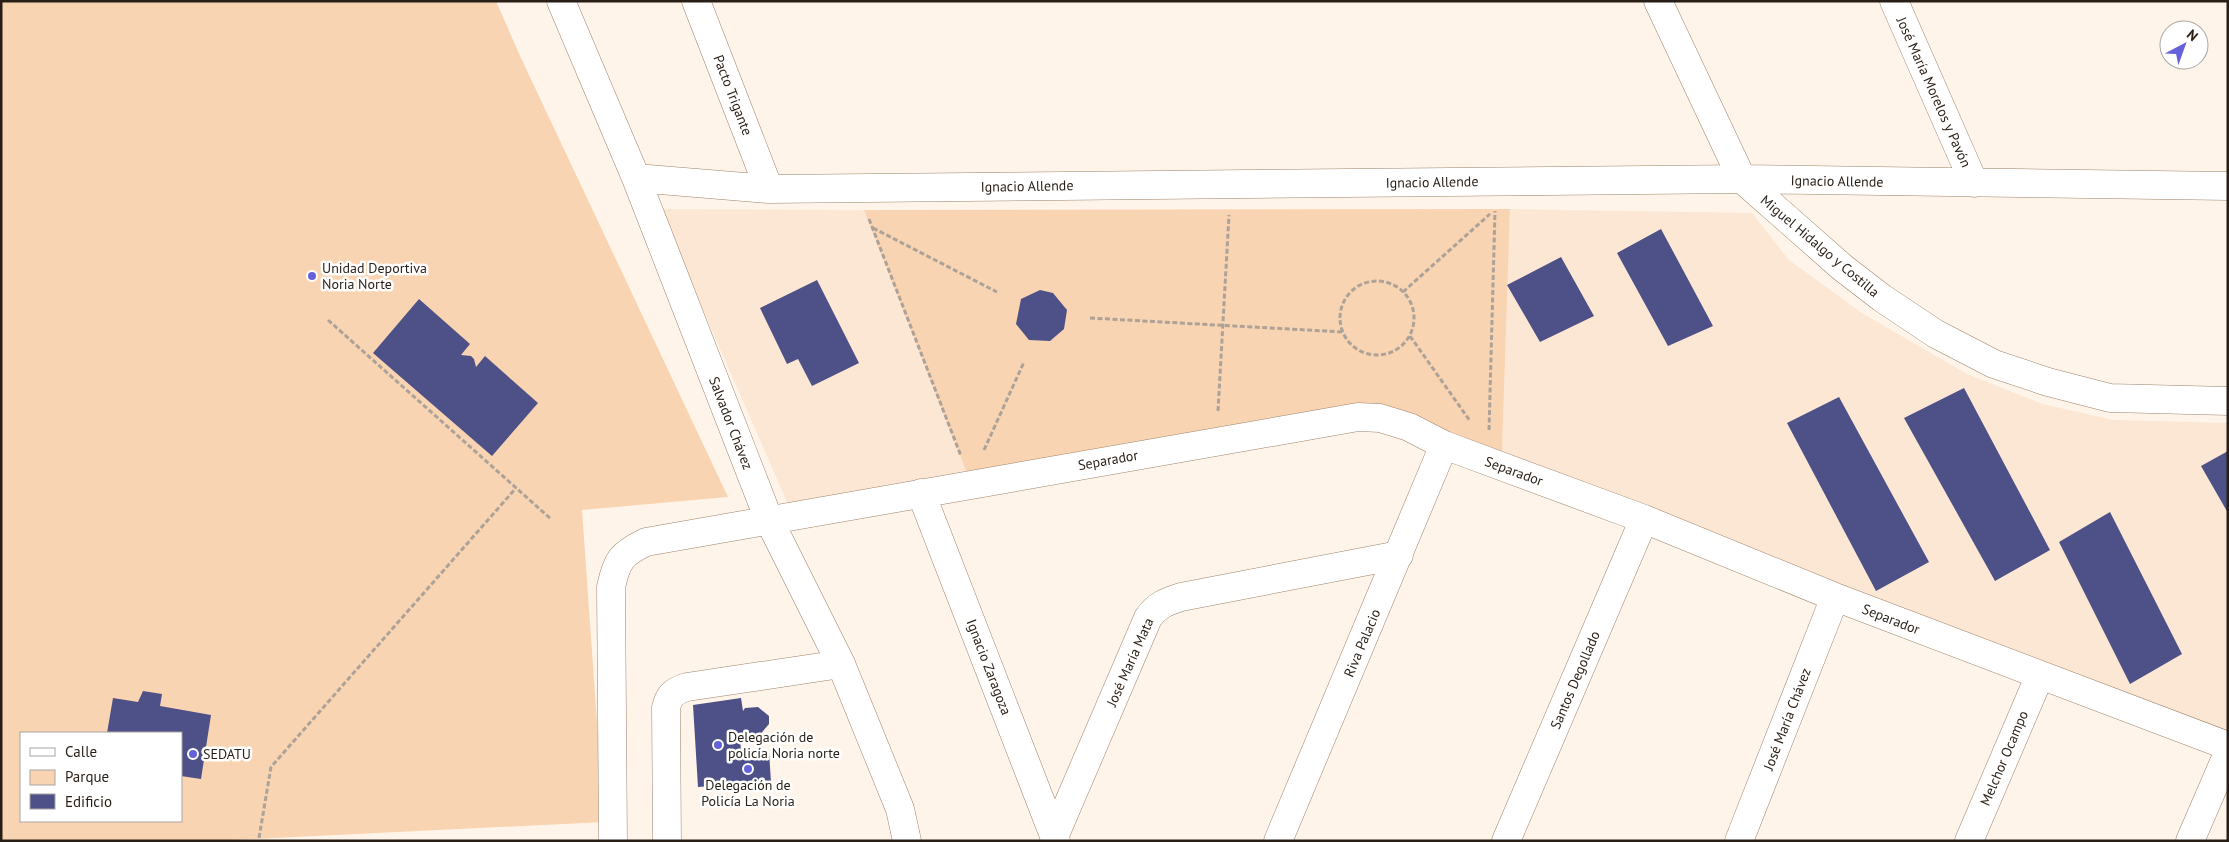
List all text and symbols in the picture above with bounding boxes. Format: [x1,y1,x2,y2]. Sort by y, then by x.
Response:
street label: José María Morelos y Pavón [1892,13,1975,170]
north arrow [2159,20,2209,70]
text: N [2183,25,2202,45]
street label: Pacto Trigante [709,52,757,138]
street label: Ignacio Allende [1790,171,1884,191]
street label: Ignacio Allende [1385,172,1479,192]
street label: Ignacio Allende [980,176,1074,196]
street label: Miguel Hidalgo y Costilla [1757,191,1883,301]
place label: Unidad Deportiva Noria Norte [322,259,427,293]
marker: Unidad Deportiva Noria Norte [306,270,318,282]
street label: Salvador Chávez [705,374,757,472]
street label: Separador [1077,446,1140,474]
street label: Separador [1482,452,1546,490]
street label: Separador [1859,600,1923,638]
street label: Riva Palacio [1340,606,1384,680]
street label: José María Mata [1102,615,1158,710]
street label: Ignacio Zaragoza [962,617,1016,717]
street label: Santos Degollado [1546,628,1604,732]
street label: José María Chávez [1759,665,1815,774]
street label: Melchor Ocampo [1976,708,2032,808]
place label: Delegación de policía Noria norte [728,728,840,762]
legend [20,732,182,822]
marker: Delegación de policía Noria norte [712,739,724,751]
text: Calle [65,742,97,761]
place label: SEDATU [203,745,251,763]
marker: SEDATU [187,748,199,760]
marker: Delegación de Policía La Noria [742,763,754,775]
text: Parque [65,767,109,786]
place label: Delegación de Policía La Noria [701,776,795,810]
text: Edificio [65,792,112,811]

